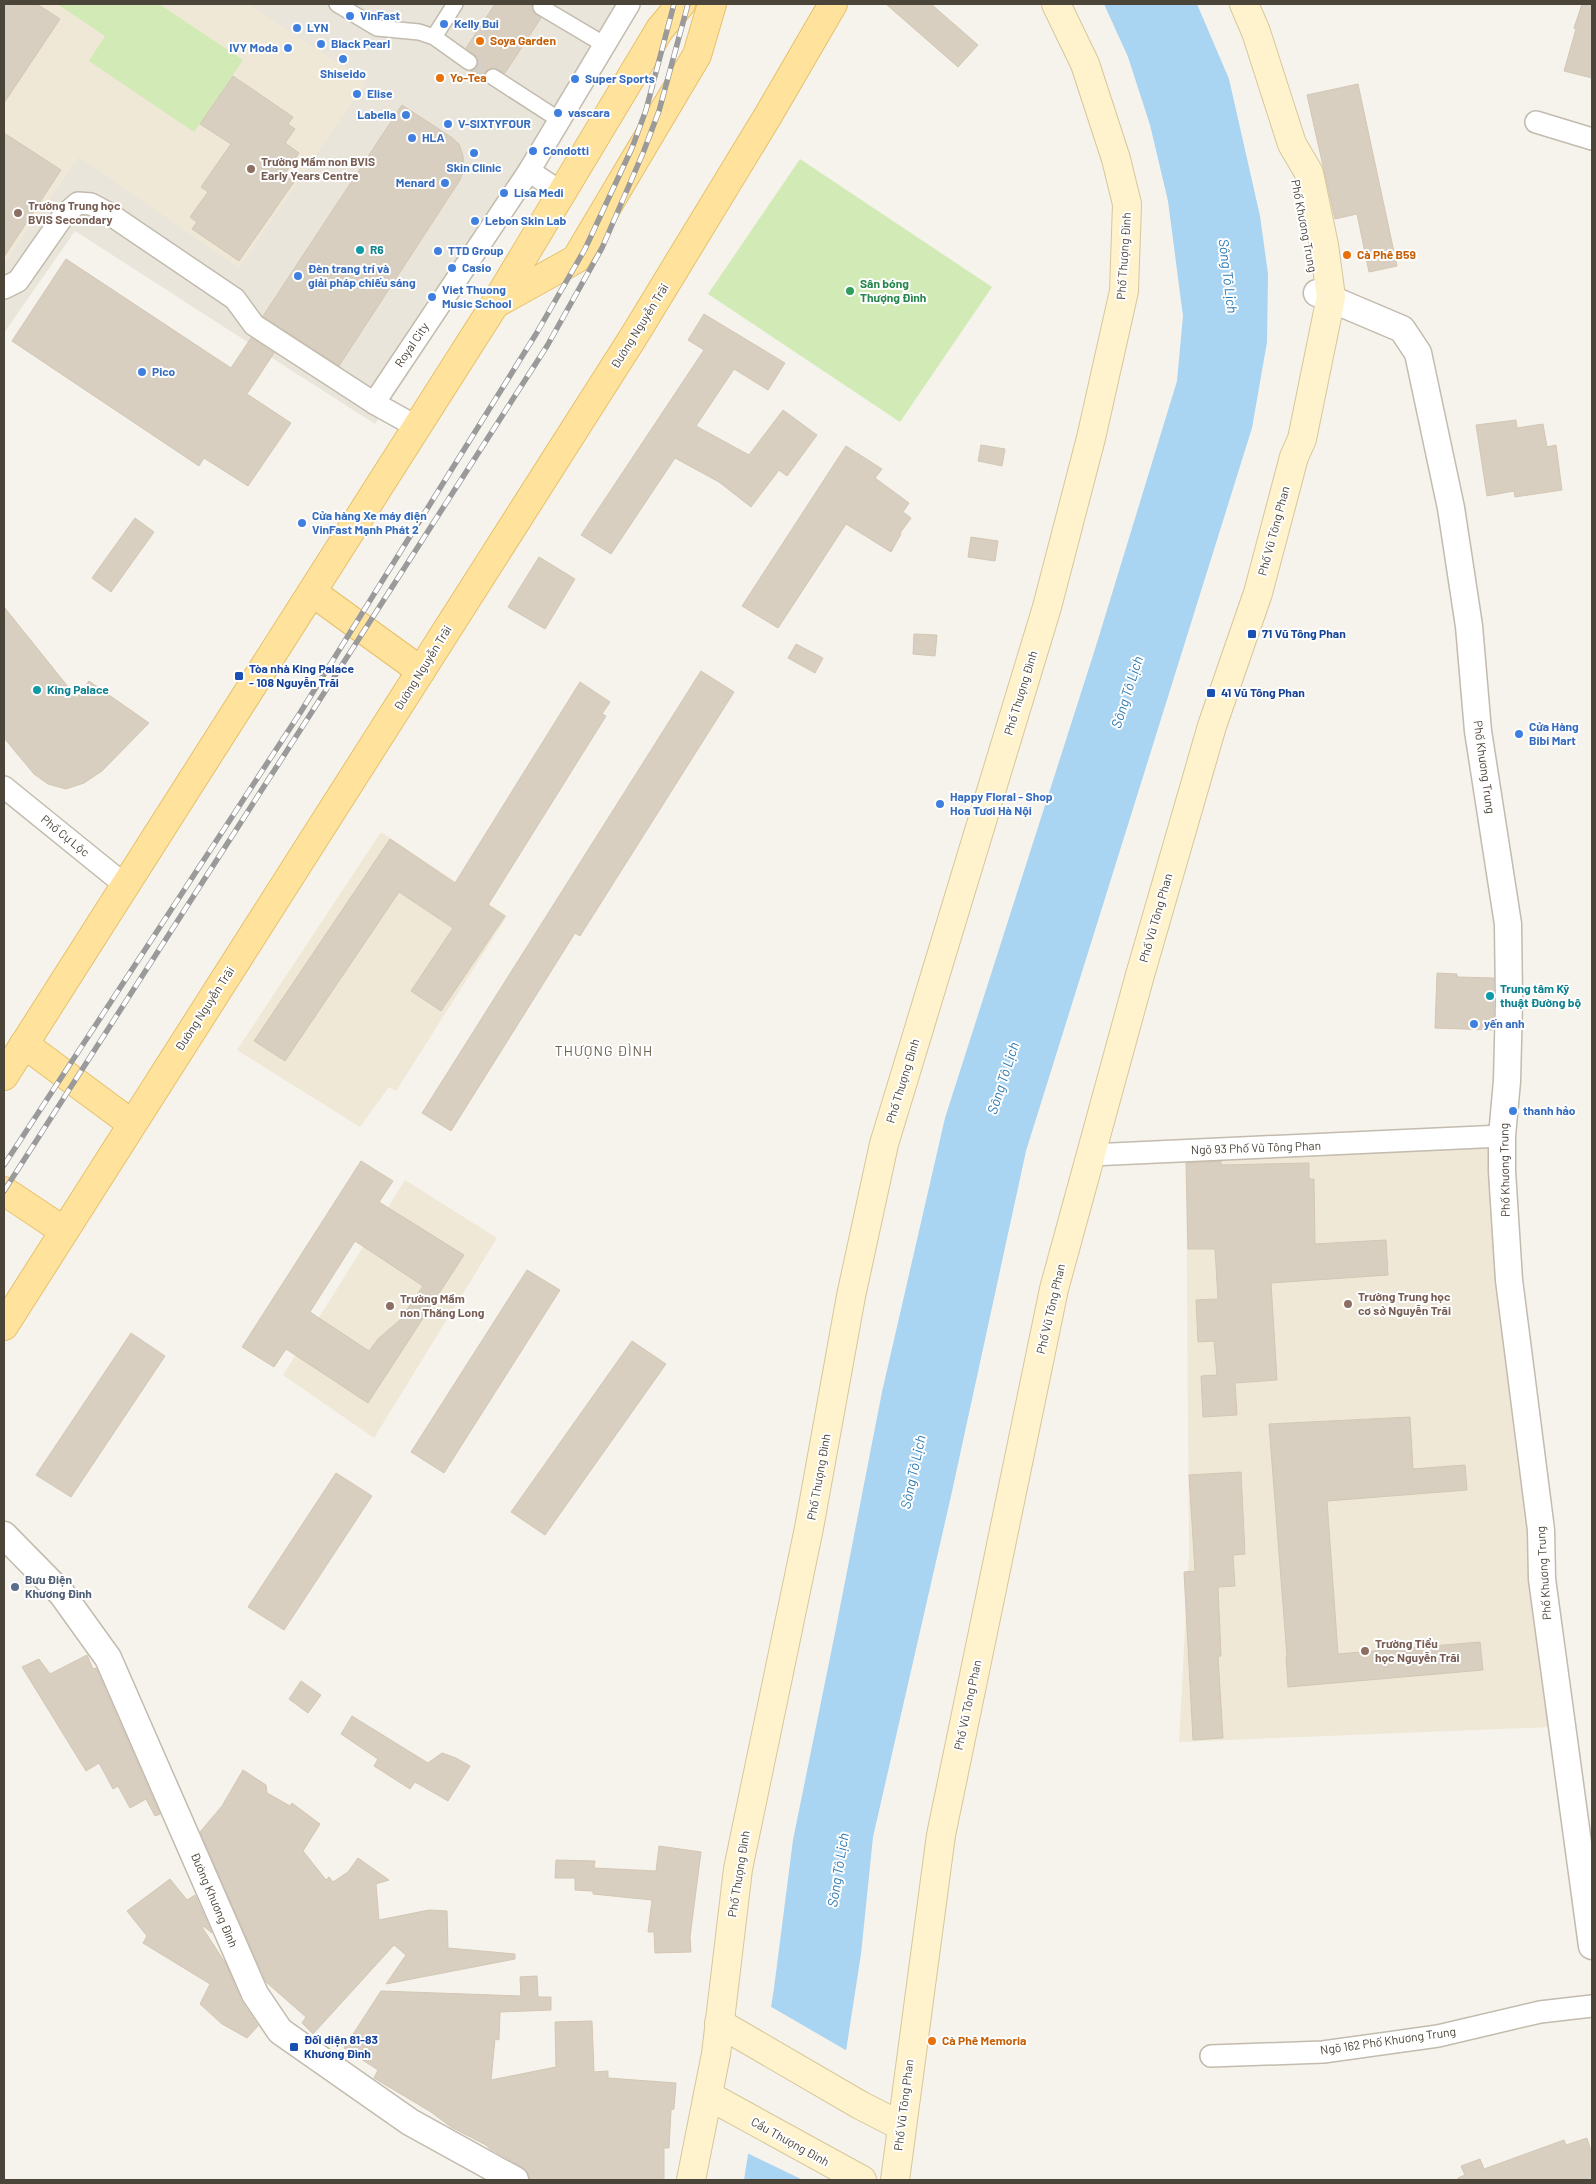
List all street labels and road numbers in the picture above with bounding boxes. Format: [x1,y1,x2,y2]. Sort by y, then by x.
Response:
street label: Phố Khương Trung [1289,178,1321,273]
street label: Phố Thượng Đình [1113,212,1133,300]
street label: Đường Nguyễn Trãi [607,280,671,371]
street label: Royal City [391,319,431,369]
street label: Phố Vũ Tông Phan [1254,484,1292,577]
street label: Đường Nguyễn Trãi [390,622,454,713]
street label: Phố Thượng Đình [1001,649,1040,737]
street label: Phố Khương Trung [1472,719,1498,814]
street label: Phố Cự Lộc [39,812,93,859]
street label: Phố Vũ Tông Phan [1136,872,1174,964]
street label: Đường Nguyễn Trãi [172,964,237,1053]
street label: Phố Thượng Đình [883,1037,922,1125]
street label: Phố Khương Trung [1496,1123,1512,1217]
street label: Ngõ 93 Phố Vũ Tông Phan [1191,1138,1321,1156]
street label: Phố Vũ Tông Phan [1033,1262,1067,1355]
street label: Phố Thượng Đình [804,1433,833,1521]
street label: Phố Khương Trung [1533,1526,1553,1621]
street label: Phố Vũ Tông Phan [951,1658,983,1751]
street label: Phố Thượng Đình [724,1830,752,1918]
street label: Đường Khương Đình [189,1850,241,1949]
street label: Ngõ 162 Phố Khương Trung [1319,2024,1457,2056]
street label: Phố Vũ Tông Phan [890,2058,916,2151]
street label: Cầu Thượng Đình [749,2114,832,2168]

